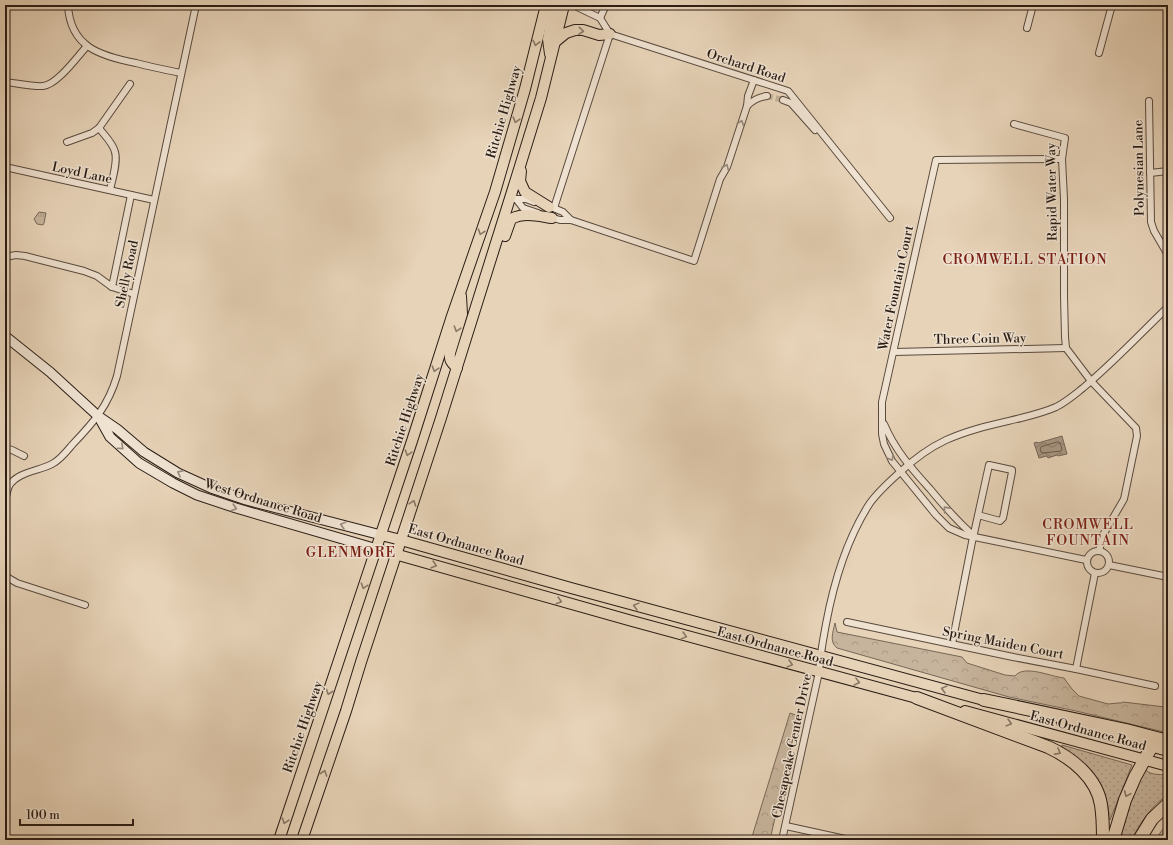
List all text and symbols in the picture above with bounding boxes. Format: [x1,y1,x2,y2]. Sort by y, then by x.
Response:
one-way arrow [578,26,584,35]
one-way arrow [533,40,541,46]
street label: Orchard Road [704,46,788,86]
street label: Ritchie Highway [483,63,525,160]
one-way arrow [512,116,521,123]
street label: Polynesian Lane [1130,119,1148,216]
one-way arrow [736,120,745,127]
street label: Rapid Water Way [1043,142,1061,241]
street label: Loyd Lane [50,159,114,187]
one-way arrow [722,163,730,170]
street label: Water Fountain Court [875,224,917,353]
one-way arrow [477,229,485,236]
street label: Shelly Road [112,238,142,309]
district label: CROMWELL STATION [942,251,1108,269]
one-way arrow [453,325,462,332]
street label: Three Coin Way [934,330,1027,348]
one-way arrow [431,365,440,372]
street label: Ritchie Highway [383,371,428,468]
one-way arrow [117,442,124,449]
one-way arrow [405,449,413,456]
one-way arrow [886,454,894,461]
one-way arrow [177,471,184,478]
street label: West Ordnance Road [202,475,324,527]
one-way arrow [408,499,417,506]
one-way arrow [231,503,238,512]
one-way arrow [944,506,951,513]
district label: CROMWELL FOUNTAIN [1042,516,1134,550]
street label: East Ordnance Road [406,521,526,569]
one-way arrow [340,522,347,530]
district label: GLENMORE [306,544,396,562]
one-way arrow [430,560,437,569]
one-way arrow [361,582,369,589]
one-way arrow [556,596,562,604]
one-way arrow [632,602,639,611]
street label: Spring Maiden Court [941,623,1065,663]
street label: East Ordnance Road [715,624,835,670]
one-way arrow [681,631,687,639]
one-way arrow [786,659,793,668]
street label: Chesapeake Center Drive [769,672,815,820]
one-way arrow [854,677,860,685]
street label: Ritchie Highway [280,678,326,775]
one-way arrow [941,686,948,694]
one-way arrow [325,689,334,696]
street label: East Ordnance Road [1028,708,1148,754]
one-way arrow [1006,718,1013,727]
one-way arrow [1054,748,1061,755]
one-way arrow [320,770,328,777]
one-way arrow [1124,790,1132,798]
scale bar [20,801,133,827]
text: 100 m [26,808,60,823]
one-way arrow [281,818,290,825]

